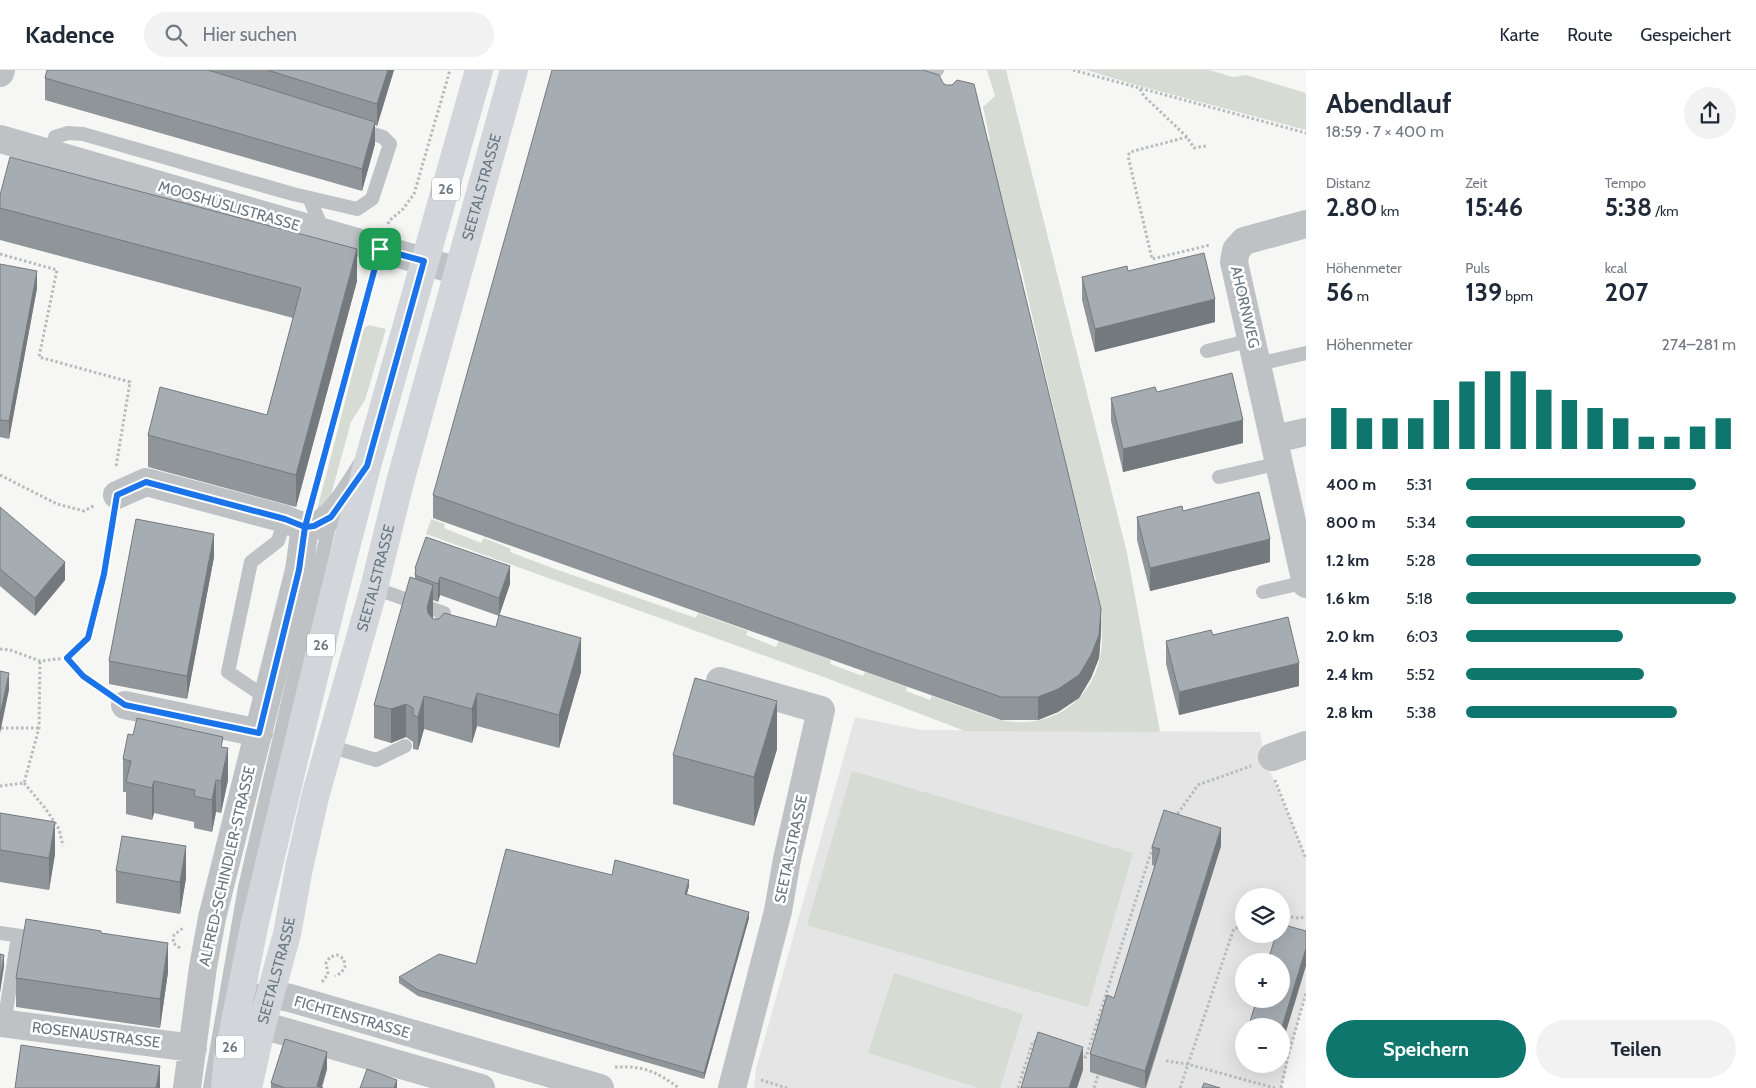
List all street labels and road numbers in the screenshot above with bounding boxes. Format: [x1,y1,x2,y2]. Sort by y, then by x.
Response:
street label: SEETALSTRASSE [458,132,505,243]
street label: MOOSHÜSLISTRASSE [156,177,302,235]
road number: 26 [432,178,460,200]
street label: AHORNWEG [1227,264,1263,350]
street label: SEETALSTRASSE [353,523,398,634]
road number: 26 [307,634,335,656]
street label: ALFRED-SCHINDLER-STRASSE [195,764,259,968]
street label: SEETALSTRASSE [771,793,811,905]
street label: SEETALSTRASSE [254,915,299,1026]
street label: FICHTENSTRASSE [292,992,412,1042]
street label: ROSENAUSTRASSE [31,1018,161,1052]
road number: 26 [216,1036,244,1059]

